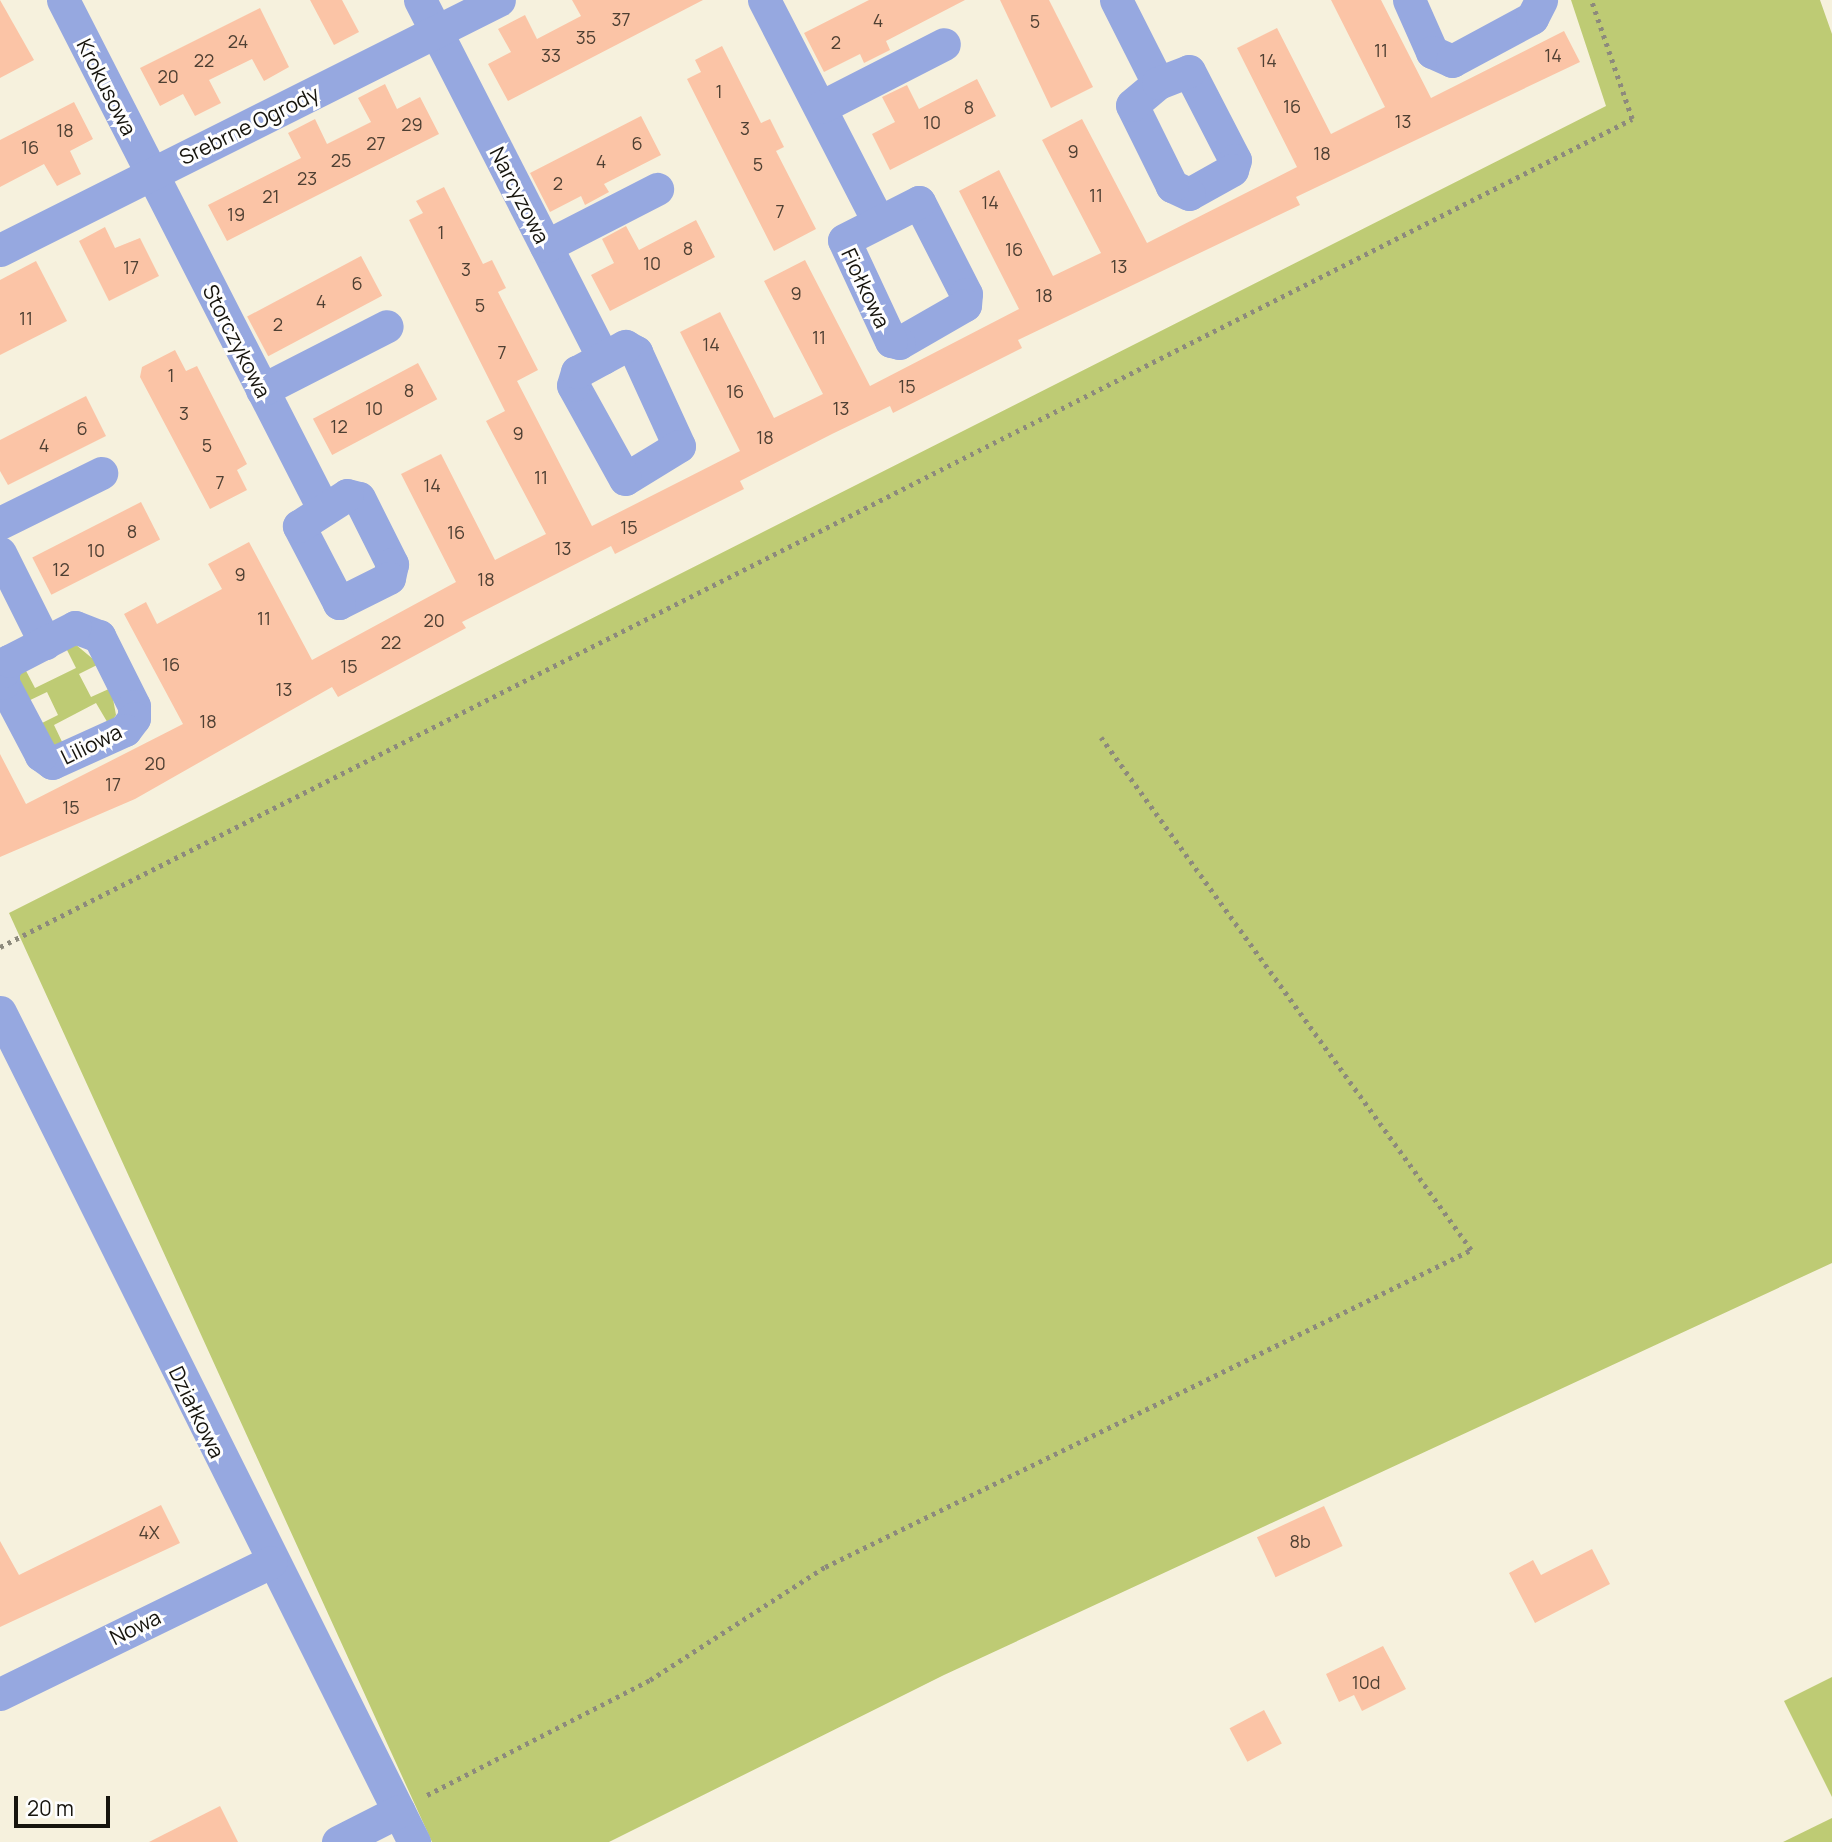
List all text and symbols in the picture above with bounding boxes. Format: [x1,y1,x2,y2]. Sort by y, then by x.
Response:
house number: 37 [612,8,630,30]
house number: 4 [873,9,883,31]
house number: 5 [1030,10,1040,32]
house number: 35 [576,26,596,48]
house number: 24 [228,30,248,52]
house number: 2 [831,31,841,53]
street label: Krokusowa [72,34,142,140]
house number: 11 [1374,39,1388,61]
house number: 33 [541,44,561,66]
house number: 14 [1544,44,1562,66]
house number: 22 [194,49,214,71]
house number: 14 [1259,49,1277,71]
house number: 20 [157,65,179,87]
street label: Srebrne Ogrody [175,80,323,170]
house number: 1 [715,80,723,102]
house number: 16 [1283,95,1301,117]
house number: 8 [964,96,974,118]
house number: 13 [1395,110,1411,132]
house number: 10 [923,111,941,133]
house number: 29 [401,113,423,135]
house number: 3 [740,117,750,139]
house number: 18 [56,119,74,141]
house number: 27 [366,132,386,154]
house number: 6 [631,132,643,154]
house number: 16 [21,136,39,158]
house number: 9 [1067,140,1079,162]
street label: Narcyzowa [485,142,555,248]
house number: 18 [1313,142,1331,164]
house number: 25 [331,149,351,171]
house number: 4 [596,150,606,172]
house number: 5 [753,153,763,175]
house number: 23 [297,167,317,189]
house number: 2 [553,172,563,194]
house number: 11 [1089,184,1103,206]
house number: 21 [262,185,280,207]
house number: 14 [981,191,999,213]
house number: 7 [775,200,785,222]
house number: 19 [227,203,245,225]
house number: 1 [437,221,445,243]
house number: 8 [683,237,693,259]
house number: 16 [1005,238,1023,260]
street label: Fiołkowa [837,244,895,332]
house number: 10 [643,252,661,274]
house number: 13 [1111,255,1127,277]
house number: 17 [123,256,139,278]
house number: 3 [461,258,471,280]
house number: 6 [351,272,363,294]
street label: Storczykowa [198,280,276,402]
house number: 9 [790,282,802,304]
house number: 18 [1035,284,1053,306]
house number: 4 [316,290,326,312]
house number: 5 [475,294,485,316]
house number: 11 [19,307,33,329]
house number: 2 [273,313,283,335]
house number: 11 [812,326,826,348]
house number: 14 [702,333,720,355]
house number: 7 [497,341,507,363]
house number: 1 [167,364,175,386]
house number: 15 [898,375,916,397]
house number: 8 [404,379,414,401]
house number: 16 [726,380,744,402]
house number: 10 [365,397,383,419]
house number: 13 [833,397,849,419]
house number: 3 [179,402,189,424]
house number: 12 [330,415,348,437]
house number: 6 [76,417,88,439]
house number: 9 [512,422,524,444]
house number: 18 [756,426,774,448]
house number: 4 [39,434,49,456]
house number: 5 [202,434,212,456]
house number: 11 [534,466,548,488]
house number: 7 [215,471,225,493]
house number: 14 [423,474,441,496]
house number: 15 [620,516,638,538]
house number: 8 [127,520,137,542]
house number: 16 [447,521,465,543]
house number: 13 [555,537,571,559]
house number: 10 [87,539,105,561]
house number: 12 [52,558,70,580]
house number: 9 [234,563,246,585]
house number: 18 [477,568,495,590]
house number: 11 [257,607,271,629]
house number: 20 [423,609,445,631]
house number: 22 [381,631,401,653]
house number: 16 [162,653,180,675]
house number: 15 [340,655,358,677]
house number: 13 [276,678,292,700]
house number: 18 [199,710,217,732]
street label: Liliowa [56,719,126,769]
house number: 20 [144,752,166,774]
house number: 17 [105,773,121,795]
house number: 15 [62,796,80,818]
street label: Działkowa [164,1362,230,1462]
house number: 4X [138,1521,160,1543]
house number: 8b [1289,1530,1311,1552]
street label: Nowa [105,1604,165,1650]
house number: 10d [1352,1671,1380,1693]
scale bar [18,1783,114,1827]
text: 20 m [27,1794,74,1822]

